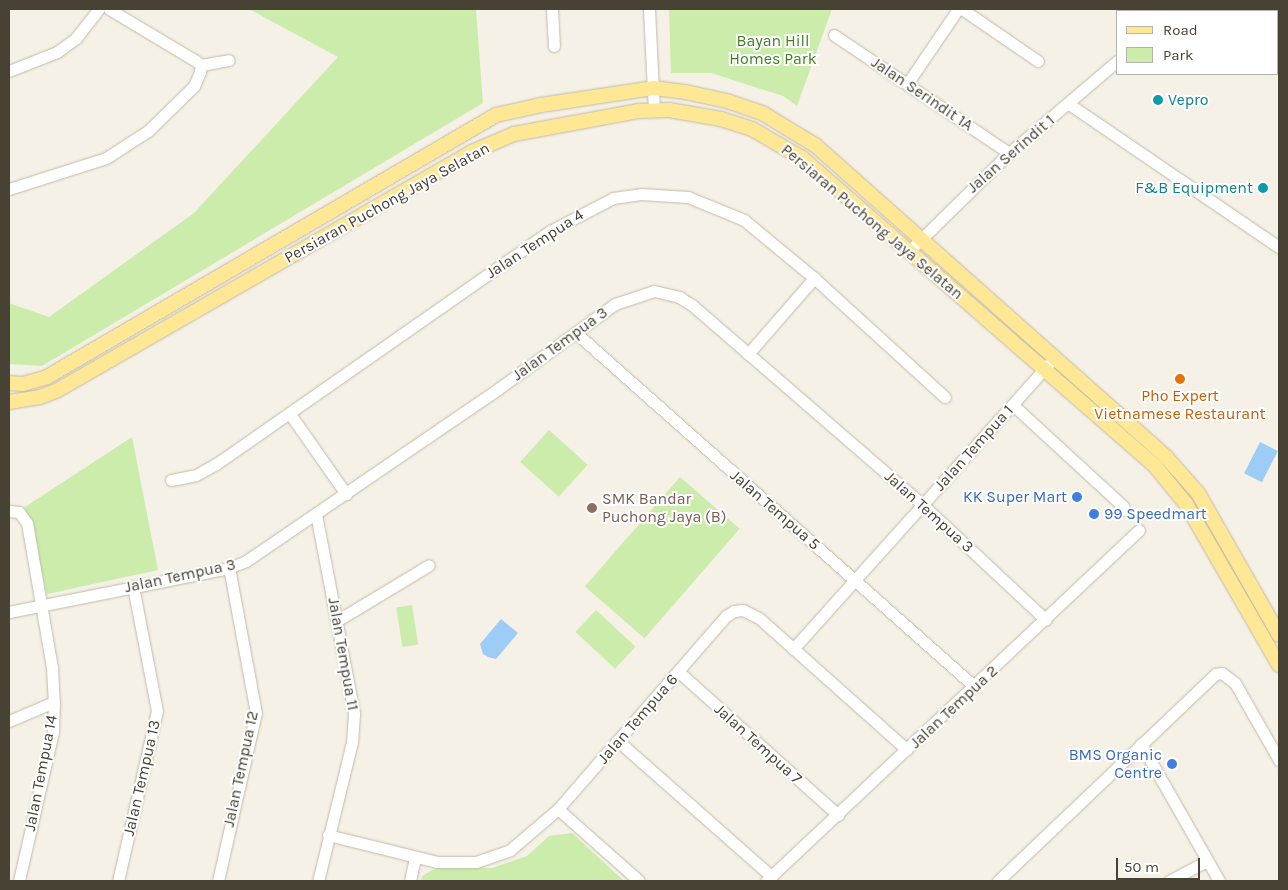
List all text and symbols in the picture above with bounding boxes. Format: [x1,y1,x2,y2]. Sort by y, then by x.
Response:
legend [1116,10,1278,75]
text: Road [1163,21,1198,39]
park label: Bayan Hill Homes Park [729,31,817,69]
text: Park [1163,46,1193,64]
street label: Jalan Serindit 1A [867,53,977,135]
place label: Vepro [1168,90,1209,110]
marker: Vepro [1152,94,1164,106]
street label: Jalan Serindit 1 [963,111,1059,197]
street label: Persiaran Puchong Jaya Selatan [281,138,493,268]
street label: Persiaran Puchong Jaya Selatan [777,140,967,304]
place label: F&B Equipment [1135,178,1253,198]
marker: F&B Equipment [1257,182,1269,194]
street label: Jalan Tempua 4 [483,205,587,283]
street label: Jalan Tempua 3 [509,303,611,385]
marker: Pho Expert Vietnamese Restaurant [1174,373,1186,385]
place label: Pho Expert Vietnamese Restaurant [1094,386,1266,424]
street label: Jalan Tempua 1 [930,401,1018,495]
street label: Jalan Tempua 5 [726,466,824,554]
street label: Jalan Tempua 3 [881,467,977,557]
place label: KK Super Mart [963,487,1067,507]
place label: SMK Bandar Puchong Jaya (B) [602,489,726,527]
marker: KK Super Mart [1071,491,1083,503]
marker: SMK Bandar Puchong Jaya (B) [586,502,598,514]
place label: 99 Speedmart [1104,504,1207,524]
marker: 99 Speedmart [1088,508,1100,520]
street label: Jalan Tempua 3 [123,555,237,597]
street label: Jalan Tempua 11 [324,596,362,712]
street label: Jalan Tempua 2 [906,661,1002,753]
street label: Jalan Tempua 6 [594,670,682,768]
street label: Jalan Tempua 7 [710,700,806,788]
street label: Jalan Tempua 12 [219,709,263,829]
street label: Jalan Tempua 14 [20,713,62,833]
street label: Jalan Tempua 13 [119,718,165,838]
place label: BMS Organic Centre [1069,745,1162,783]
marker: BMS Organic Centre [1166,758,1178,770]
scale bar [1118,848,1202,880]
text: 50 m [1124,858,1159,876]

